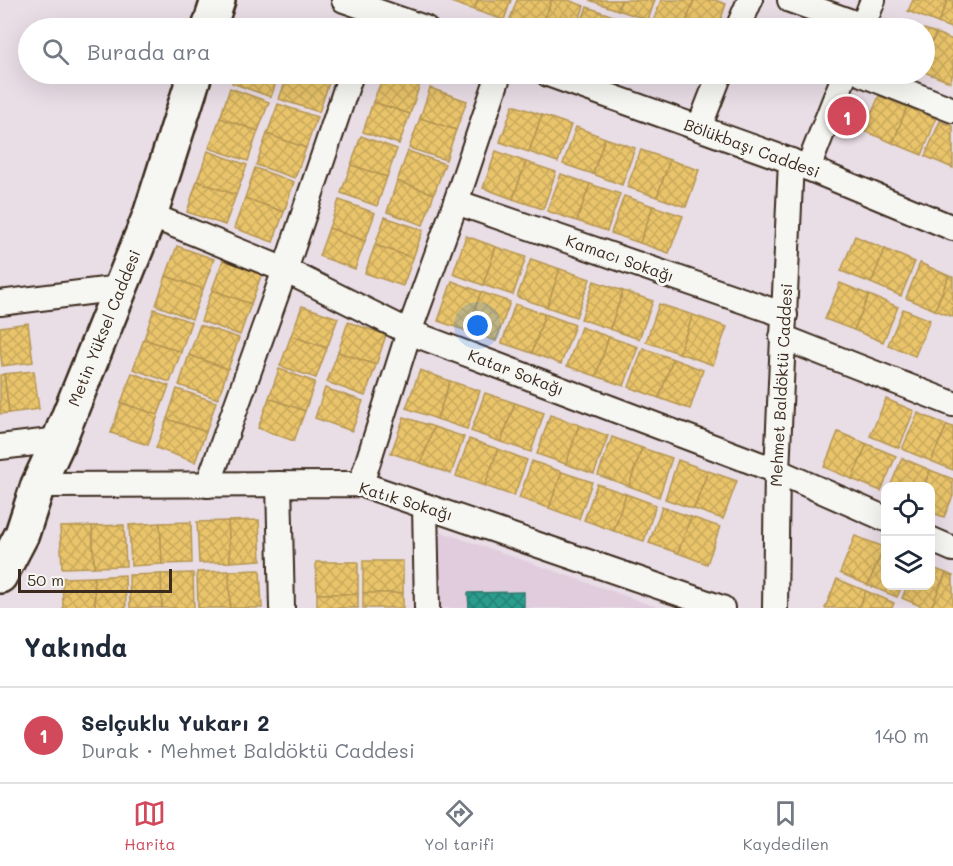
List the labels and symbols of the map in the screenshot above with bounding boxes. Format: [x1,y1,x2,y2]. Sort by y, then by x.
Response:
pin: 1 [828,94,866,138]
street label: Bölükbaşı Caddesi [681,113,823,182]
street label: Kamacı Sokağı [563,229,677,286]
street label: Metin Yüksel Caddesi [62,246,145,409]
street label: Mehmet Baldöktü Caddesi [765,283,796,487]
your location [463,311,492,340]
street label: Katar Sokağı [465,344,567,399]
street label: Katık Sokağı [357,476,455,525]
scale bar [18,566,172,594]

